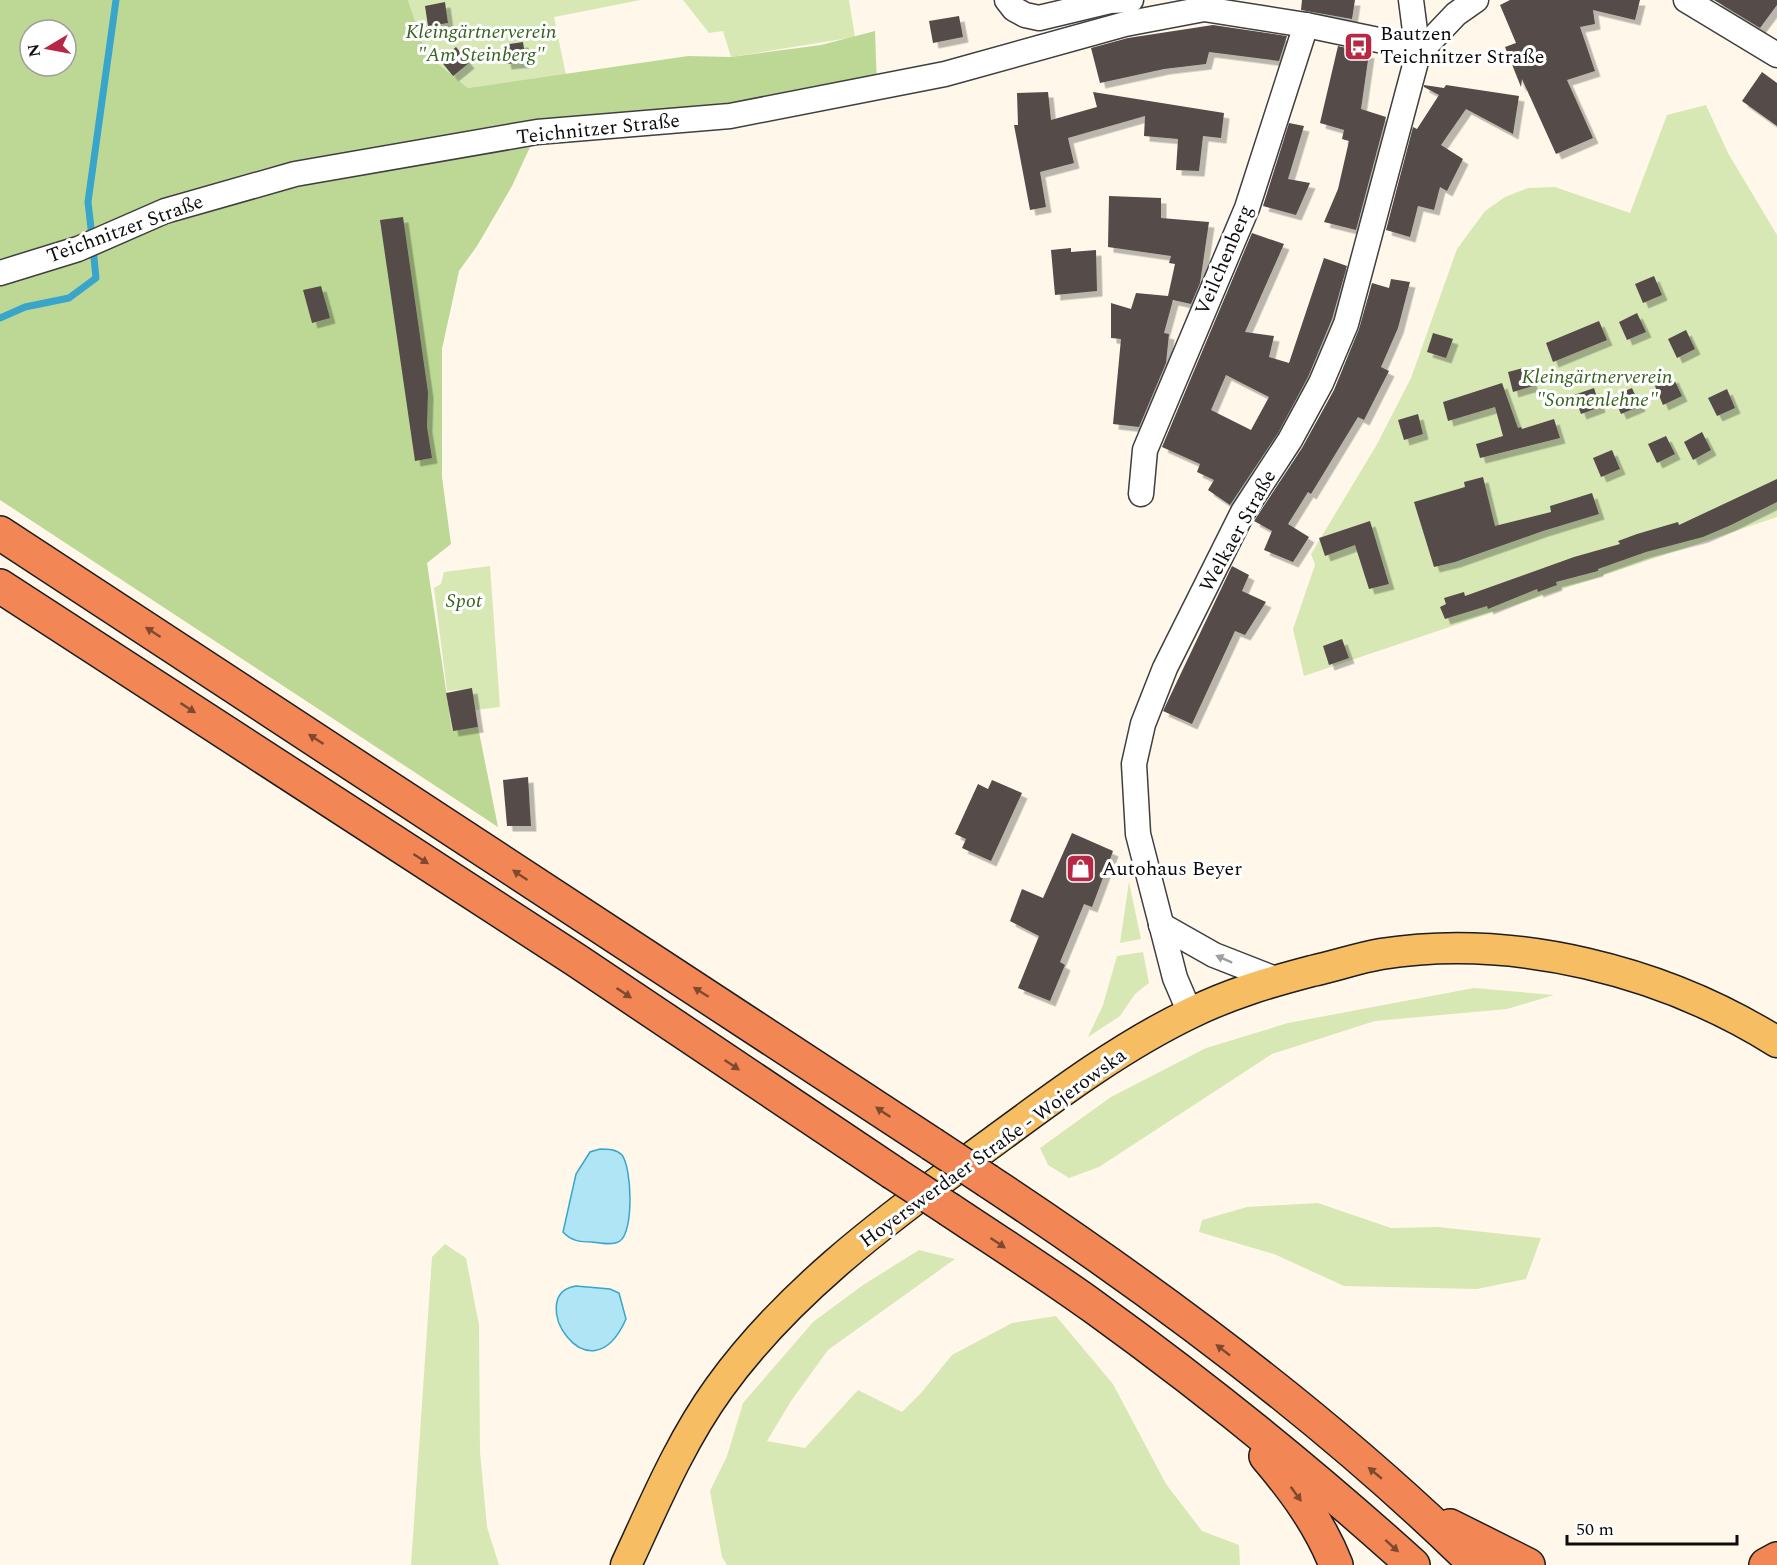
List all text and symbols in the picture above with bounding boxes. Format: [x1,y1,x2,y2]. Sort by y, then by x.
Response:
park label: Kleingärtnerverein "Am Steinberg" [405,17,557,70]
north arrow [18,18,78,78]
place label: Bautzen Teichnitzer Straße [1380,19,1544,72]
bus stop icon: Bautzen Teichnitzer Straße [1343,30,1375,62]
text: N [21,42,47,59]
street label: Teichnitzer Straße [515,105,681,153]
street label: Teichnitzer Straße [43,187,207,271]
street label: Veilchenberg [1187,200,1261,320]
park label: Kleingärtnerverein "Sonnenlehne" [1521,362,1673,415]
street label: Welkaer Straße [1192,464,1284,598]
park label: Spot [446,586,483,616]
one-way arrow [145,626,161,638]
one-way arrow [180,702,196,714]
one-way arrow [308,734,324,745]
one-way arrow [413,853,429,864]
shop icon: Autohaus Beyer [1065,853,1097,885]
place label: Autohaus Beyer [1102,854,1242,884]
one-way arrow [512,870,528,881]
one-way arrow [1214,954,1232,964]
one-way arrow [693,986,709,997]
one-way arrow [616,987,632,999]
street label: Hoyerswerdaer Straße - Wojerowska [853,1041,1133,1255]
one-way arrow [723,1059,739,1071]
one-way arrow [876,1106,892,1118]
one-way arrow [990,1237,1006,1248]
one-way arrow [1216,1344,1231,1356]
one-way arrow [1367,1466,1383,1479]
one-way arrow [1290,1485,1302,1501]
scale bar [1567,1508,1736,1546]
text: 50 m [1576,1516,1614,1543]
one-way arrow [1384,1539,1399,1553]

